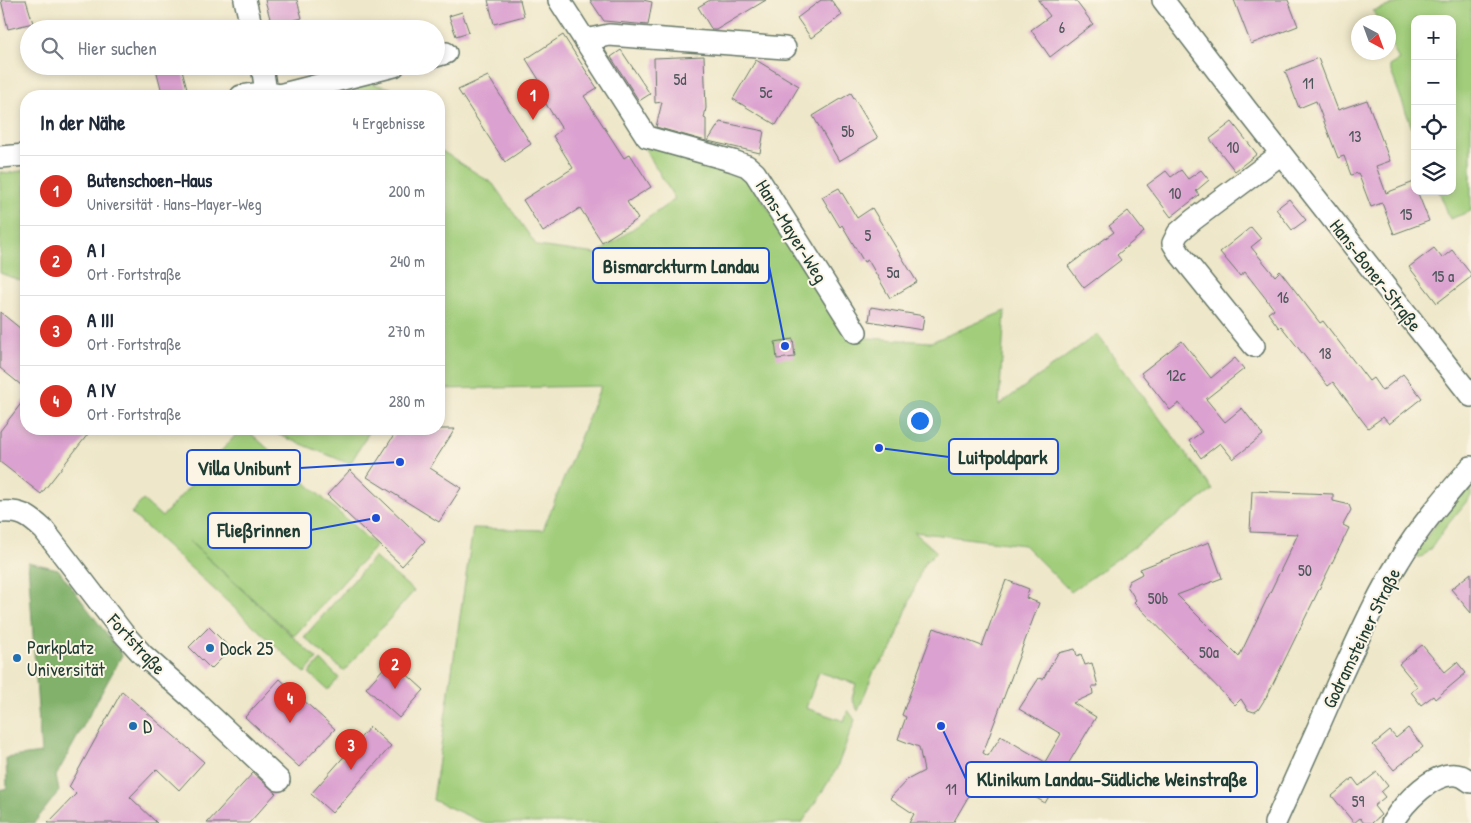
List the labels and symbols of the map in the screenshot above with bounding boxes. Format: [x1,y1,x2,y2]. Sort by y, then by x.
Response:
north arrow [1351,15,1396,60]
house number: 6 [1059,16,1065,38]
house number: 5d [673,68,687,90]
house number: 11 [1302,72,1314,94]
pin: 1 [517,79,549,120]
house number: 5c [760,81,773,103]
house number: 5b [841,120,855,142]
house number: 13 [1349,125,1361,147]
house number: 10 [1227,136,1239,158]
street label: Hans-Mayer-Weg [750,175,834,287]
house number: 10 [1169,182,1181,204]
house number: 15 [1400,203,1413,225]
street label: Hans-Boner-Straße [1324,213,1428,337]
house number: 5 [865,224,872,246]
callout: Bismarckturm Landau [593,248,769,283]
text: Bismarckturm Landau [603,252,760,279]
house number: 5a [886,261,900,283]
house number: 15 a [1432,265,1454,287]
house number: 16 [1277,286,1289,308]
house number: 18 [1319,342,1331,364]
house number: 12c [1166,364,1187,386]
your location [907,408,933,434]
callout: Luitpoldpark [949,439,1058,474]
text: Luitpoldpark [959,443,1048,471]
callout: Villa Unibunt [187,450,300,485]
text: Villa Unibunt [197,454,292,481]
callout: Fließrinnen [208,513,311,548]
text: Fließrinnen [216,516,301,544]
house number: 50 [1298,559,1312,581]
street label: Godramsteiner Straße [1316,563,1406,712]
house number: 50b [1148,587,1168,609]
street label: Fortstraße [101,607,172,681]
place label: Parkplatz Universität [27,634,105,682]
place label: Dock 25 [220,635,273,661]
house number: 50a [1199,641,1219,663]
marker: Dock 25 [204,642,216,654]
pin: 2 [379,648,411,689]
marker: Parkplatz Universität [11,652,23,664]
pin: 4 [274,682,306,723]
place label: D [143,713,152,739]
marker: D [127,720,139,732]
pin: 3 [335,729,367,770]
callout: Klinikum Landau-Südliche Weinstraße [966,762,1257,797]
text: Klinikum Landau-Südliche Weinstraße [977,765,1247,793]
house number: 11 [945,778,957,800]
house number: 59 [1352,790,1364,812]

